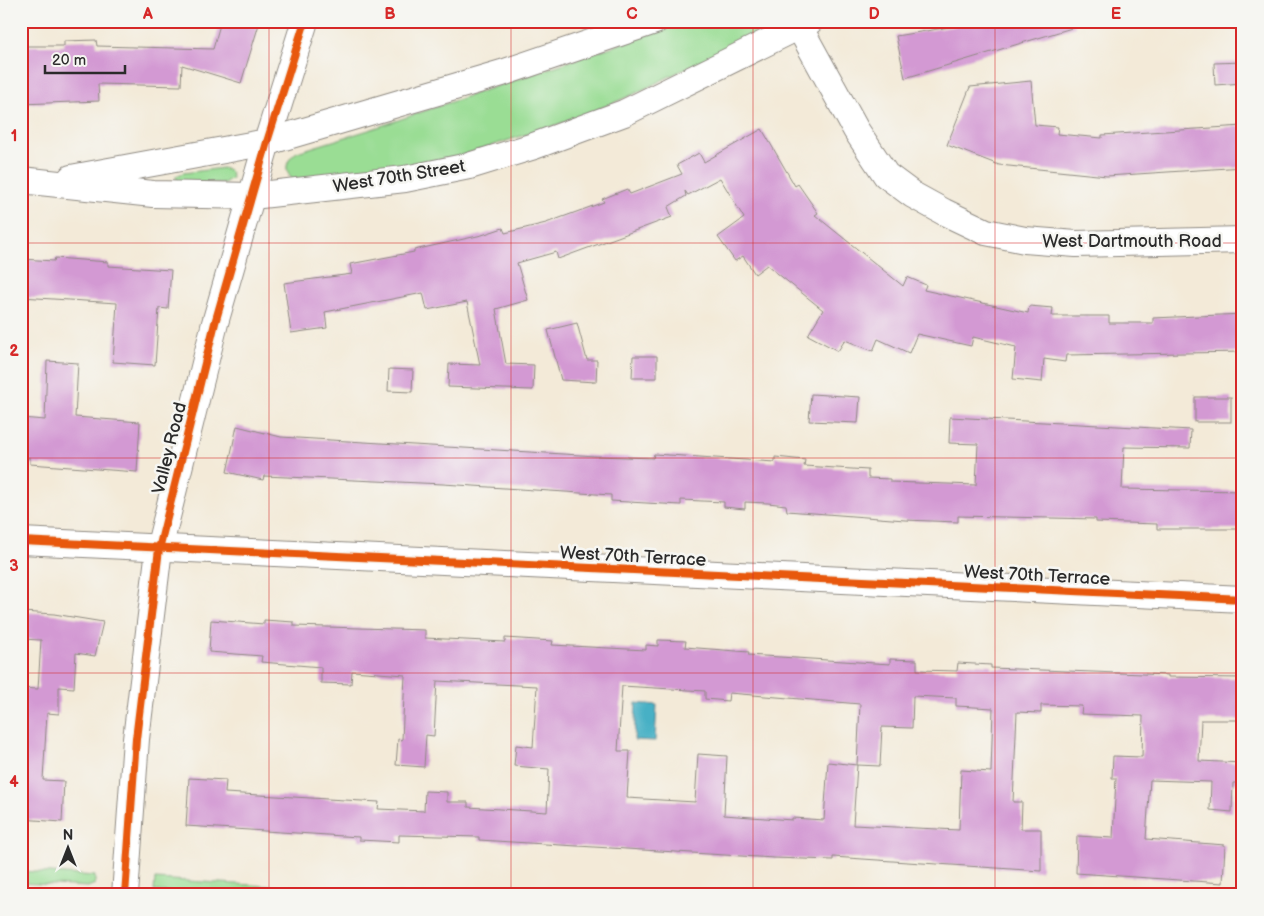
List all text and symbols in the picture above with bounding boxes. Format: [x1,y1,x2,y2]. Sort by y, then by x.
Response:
text: A [142,5,153,24]
text: B [384,5,396,24]
text: C [626,5,638,24]
text: D [868,5,880,24]
text: E [1111,5,1121,24]
scale bar [45,42,125,74]
text: 20 m [52,51,86,70]
text: 1 [11,127,17,146]
street label: West 70th Street [331,156,467,197]
street label: West Dartmouth Road [1042,231,1222,252]
text: 2 [9,342,19,361]
street label: Valley Road [148,400,191,496]
street label: West 70th Terrace [559,542,707,571]
text: 3 [9,557,19,576]
street label: West 70th Terrace [963,561,1111,590]
text: 4 [9,773,19,792]
north arrow [42,824,92,874]
text: N [63,827,73,844]

